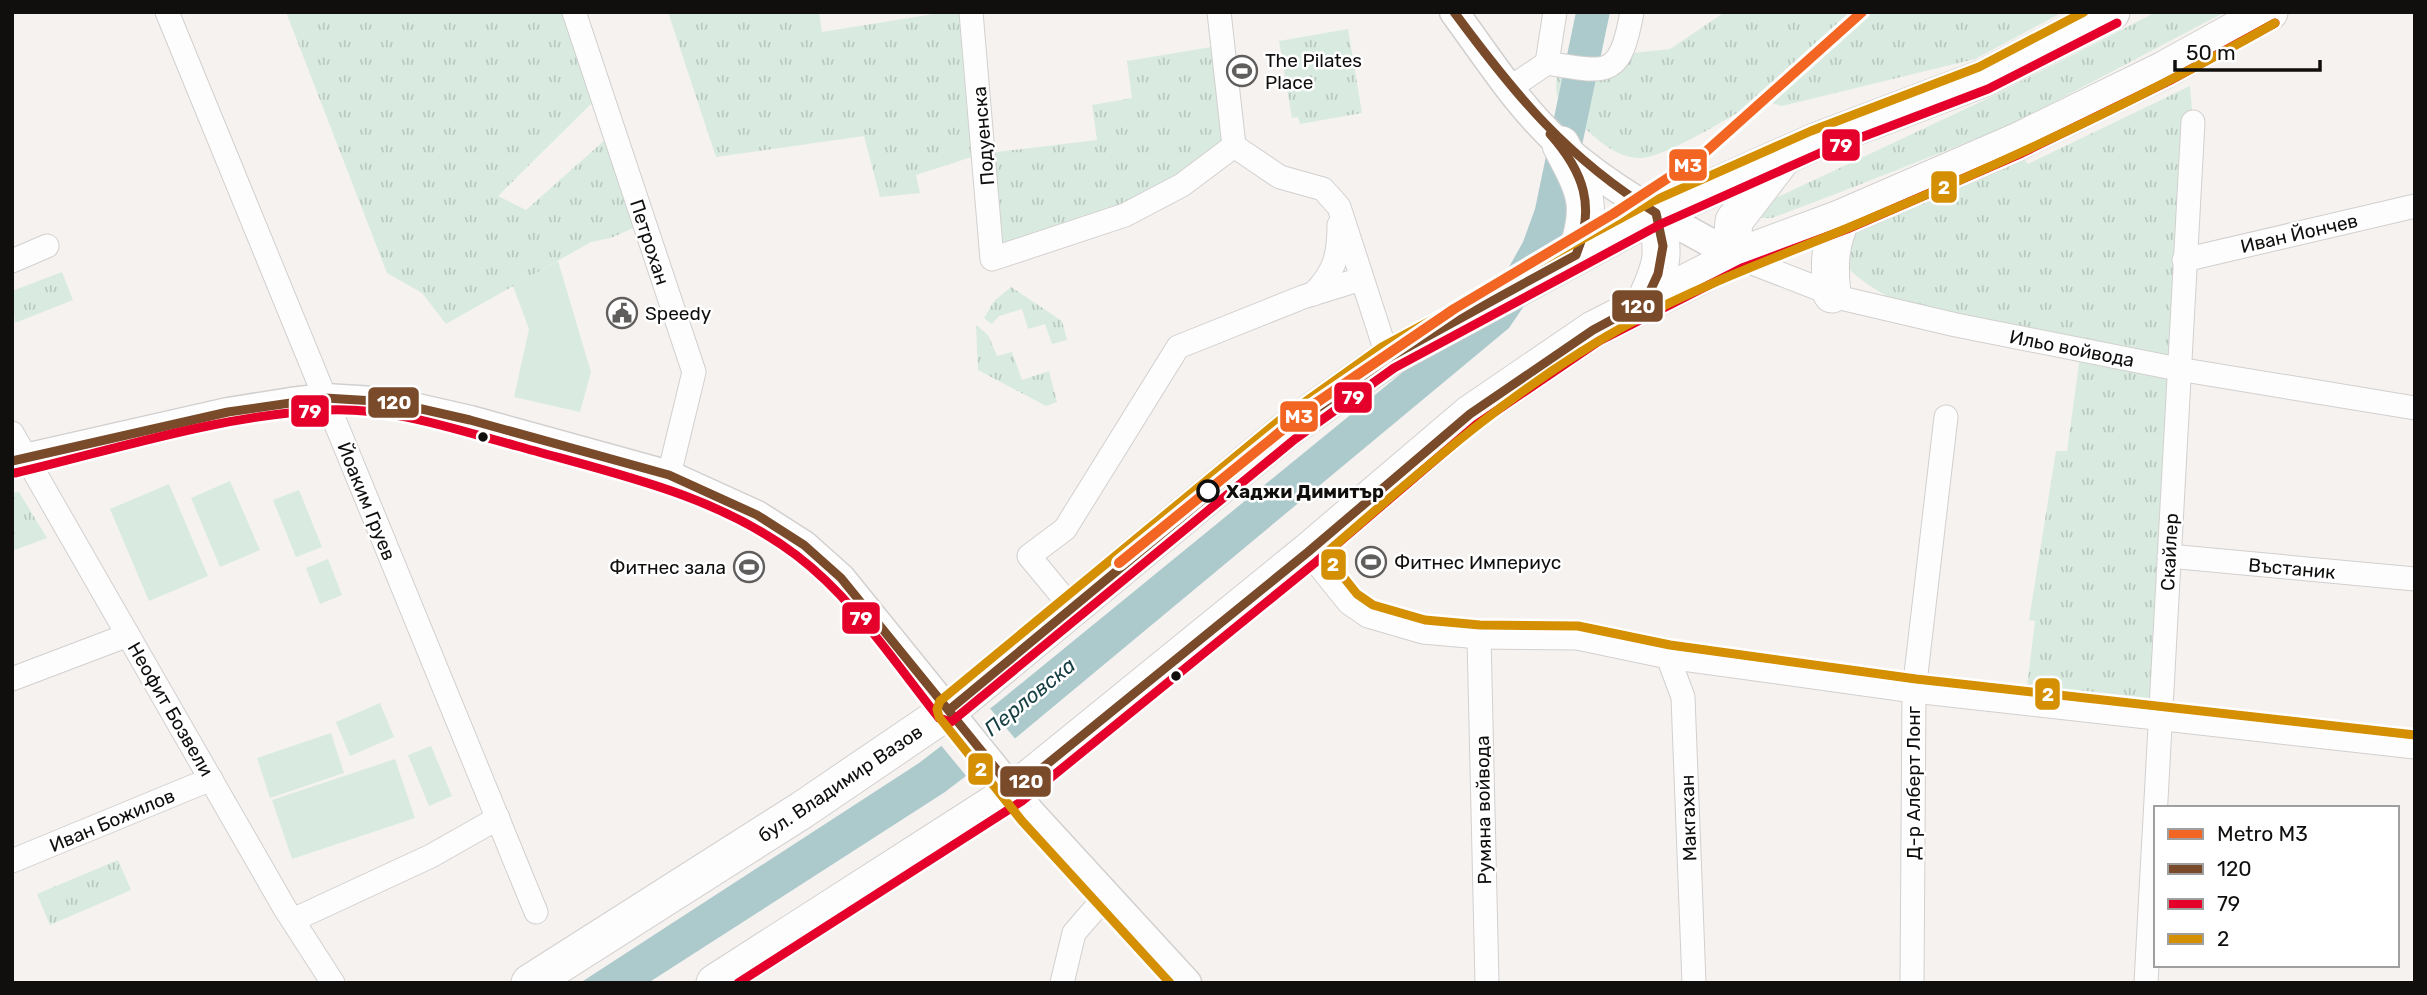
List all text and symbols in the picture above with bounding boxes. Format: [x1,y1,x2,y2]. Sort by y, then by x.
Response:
scale bar [2175,28,2320,72]
text: 50 m [2186,40,2236,65]
place label: The Pilates Place [1265,49,1362,94]
sports icon: The Pilates Place [1225,54,1259,88]
street label: Подуенска [968,85,999,186]
line badge: 79 [1821,128,1861,162]
text: 79 [1829,134,1853,157]
line badge: M3 [1668,148,1708,182]
text: M3 [1674,154,1702,177]
line badge: 2 [1930,170,1958,204]
text: 2 [1938,176,1950,199]
street label: Петрохан [625,197,674,288]
street label: Иван Йончев [2238,209,2360,258]
line badge: 120 [1611,289,1664,323]
text: 120 [1621,295,1655,318]
public building icon: Speedy [605,296,639,330]
place label: Speedy [645,302,711,325]
street label: Ильо войвода [2007,325,2136,372]
line badge: 79 [1333,381,1373,414]
line badge: 120 [367,386,420,419]
text: 79 [1341,386,1365,409]
text: 120 [377,391,411,414]
line badge: 79 [290,394,330,428]
text: 79 [298,400,322,423]
line badge: M3 [1279,400,1319,433]
text: M3 [1285,405,1313,428]
unlabelled marker [476,430,490,444]
street label: Йоаким Груев [332,439,401,564]
marker: Хаджи Димитър [1197,480,1219,502]
place label: Хаджи Димитър [1226,480,1384,503]
street label: Скайлер [2156,513,2183,592]
sports icon: Фитнес Империус [1354,545,1388,579]
line badge: 2 [1320,548,1347,581]
sports icon: Фитнес зала [732,550,766,584]
place label: Фитнес Империус [1394,551,1561,574]
text: 2 [1327,553,1339,576]
street label: Въстаник [2247,553,2337,584]
place label: Фитнес зала [609,556,726,579]
line badge: 79 [841,601,881,635]
text: 79 [849,607,873,630]
street label: Неофит Бозвели [123,638,218,781]
water label: Перловска [979,652,1080,741]
unlabelled marker [1169,669,1183,683]
line badge: 2 [2034,677,2061,711]
text: 2 [2042,683,2054,706]
street label: Д-р Алберт Лонг [1902,706,1925,860]
street label: бул. Владимир Вазов [754,720,927,847]
street label: Румяна войвода [1471,735,1496,885]
line badge: 2 [967,752,994,786]
text: 2 [975,758,987,781]
line badge: 120 [999,765,1052,798]
text: 120 [1009,770,1043,793]
street label: Макгахан [1675,774,1702,862]
street label: Иван Божилов [46,784,178,857]
legend [2154,806,2399,967]
text: Metro M3 [2217,821,2308,846]
text: 120 [2217,856,2252,881]
text: 79 [2217,891,2240,916]
text: 2 [2217,926,2229,951]

